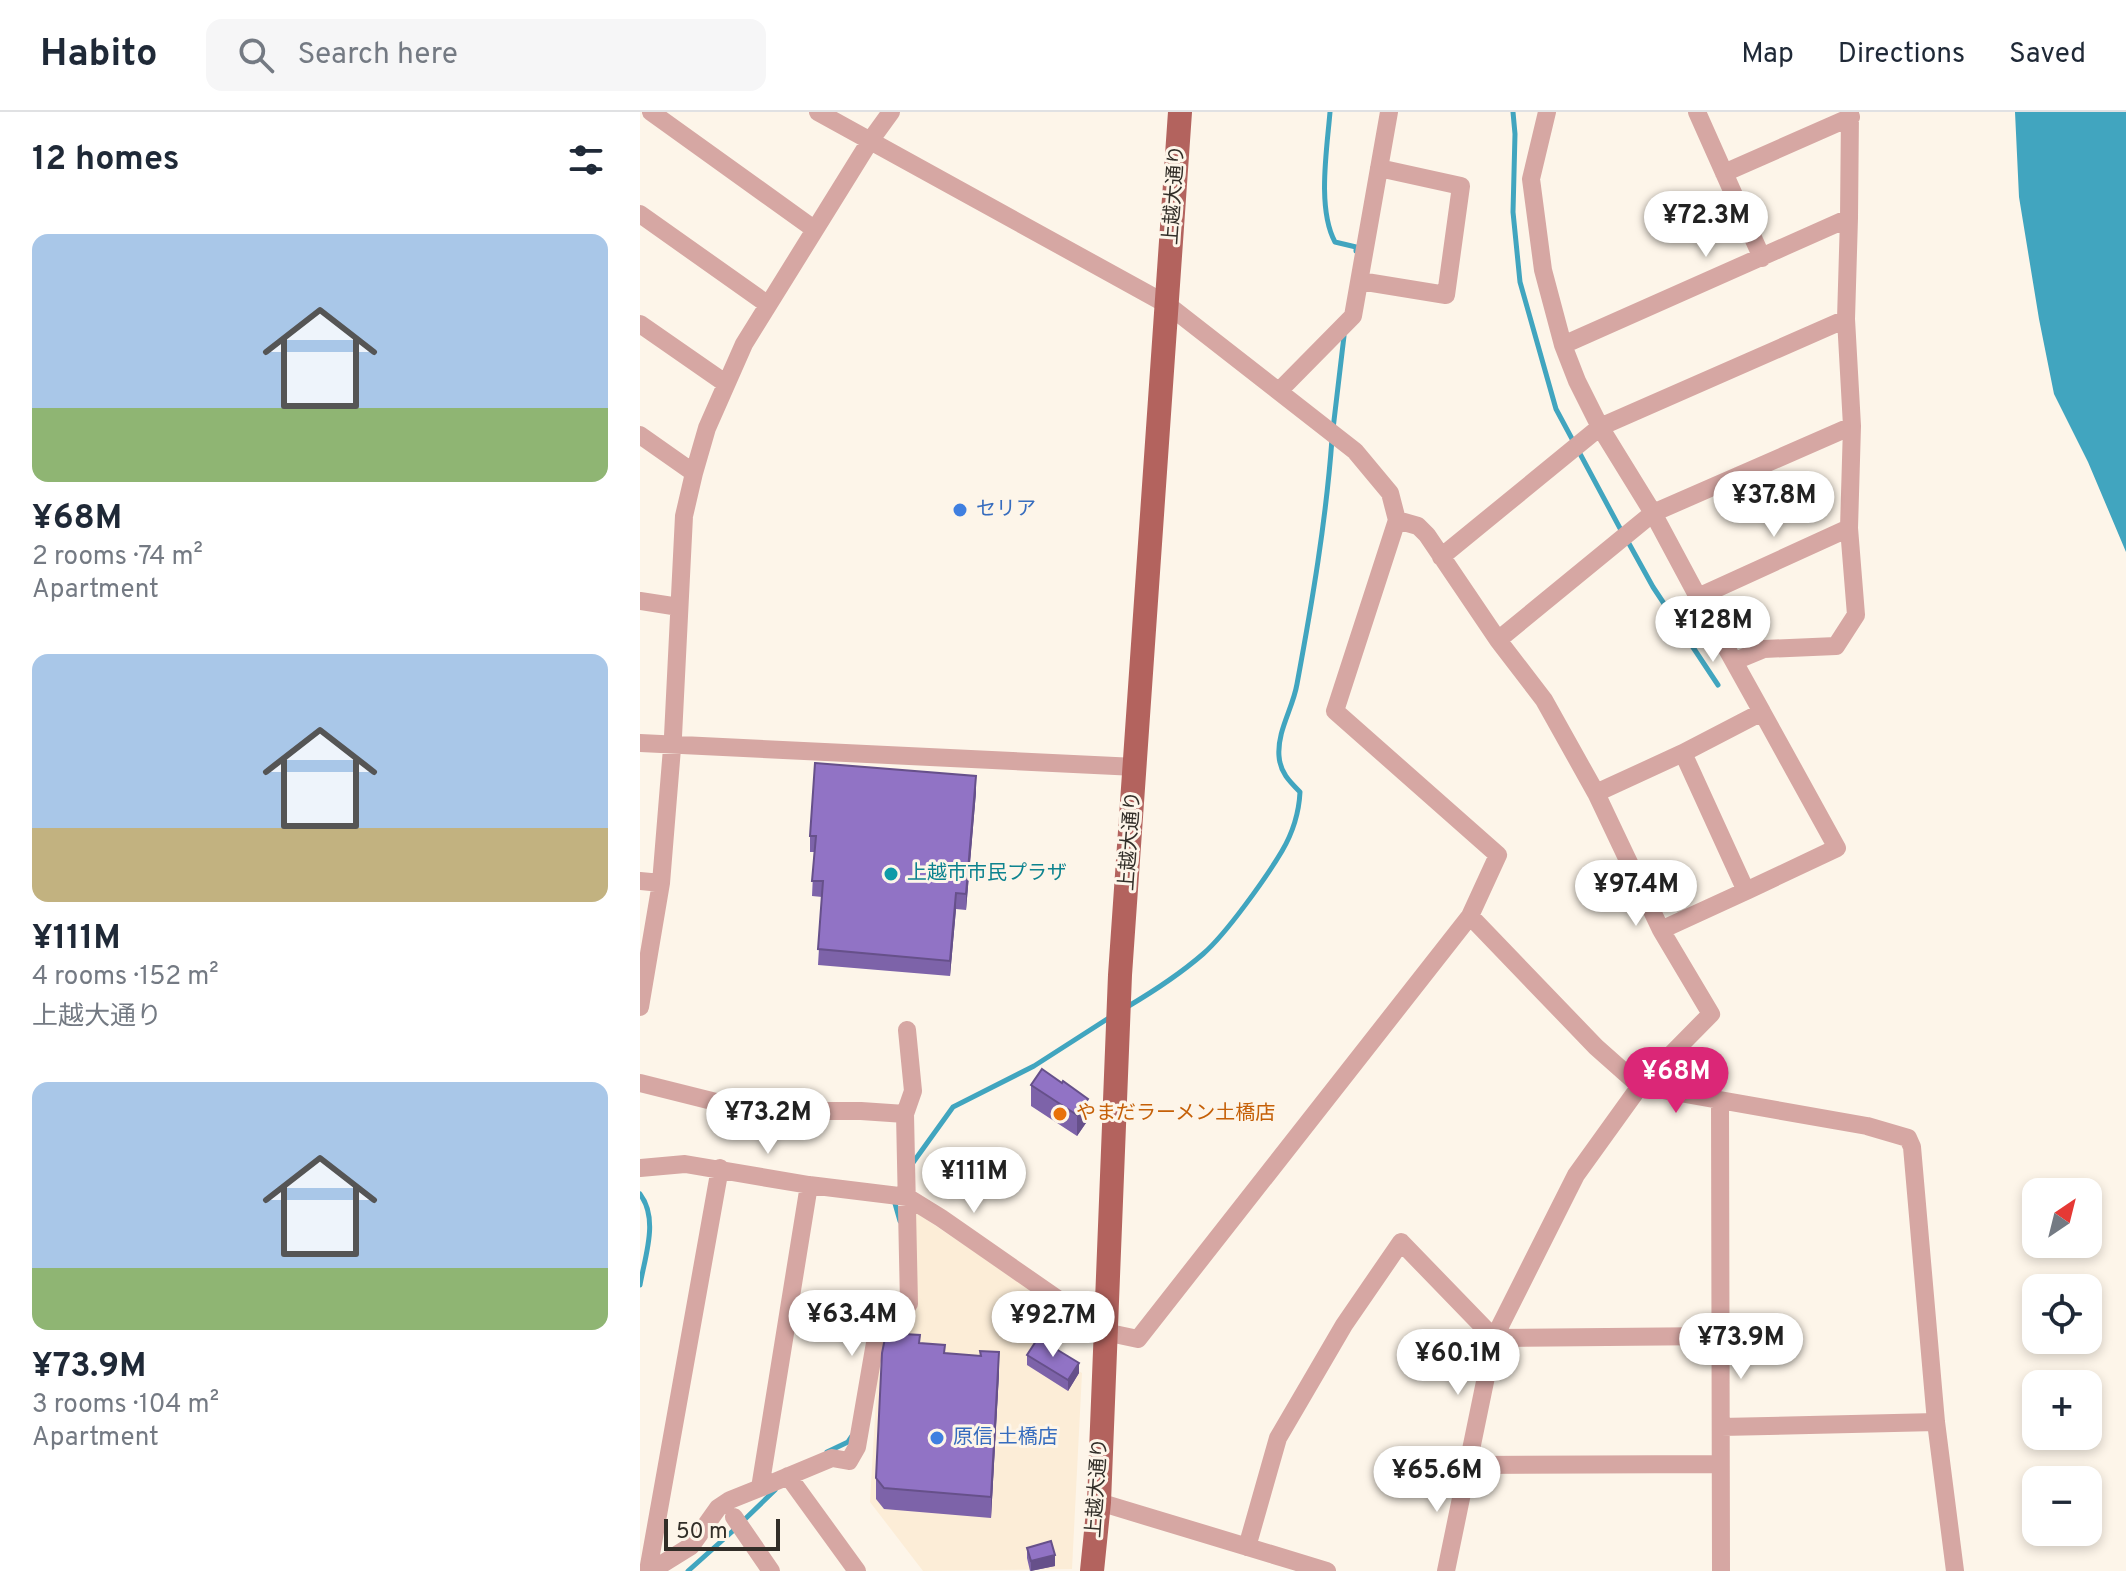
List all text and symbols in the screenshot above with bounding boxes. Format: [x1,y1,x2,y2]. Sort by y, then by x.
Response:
search box [206,19,766,91]
text: Habito [40,31,158,80]
icon: search [234,33,278,77]
text: Search here [298,37,458,74]
text: Map [1741,37,1794,73]
text: Directions [1838,37,1965,73]
text: Saved [2009,37,2086,73]
icon: filters [564,138,608,182]
text: 12 homes [32,139,179,182]
street label: 上越大通り [1159,144,1191,246]
pin: ¥72.3M [1641,191,1771,259]
text: ¥72.3M [1662,200,1750,233]
icon: home [248,286,392,430]
pin: ¥37.8M [1709,471,1839,539]
text: ¥37.8M [1731,480,1817,513]
place label: セリア [976,497,1036,523]
text: ¥68M [32,498,122,541]
marker: セリア [951,501,969,519]
text: 2 rooms · 74 m² [32,541,203,574]
text: Apartment [32,574,159,607]
pin: ¥128M [1657,596,1769,664]
text: ¥128M [1673,605,1753,638]
icon: home [248,706,392,850]
street label: 上越大通り [1115,790,1147,892]
pin: ¥97.4M [1571,860,1701,928]
place label: 上越市市民プラザ [907,861,1067,887]
marker: 上越市市民プラザ [882,865,900,883]
text: ¥97.4M [1593,869,1679,902]
text: ¥111M [32,918,121,961]
text: 4 rooms · 152 m² [32,961,219,994]
text: 上越大通り [32,1001,162,1034]
pin: ¥68M [1629,1047,1723,1115]
text: ¥68M [1641,1056,1711,1089]
pin: ¥73.2M [703,1088,833,1156]
text: ¥73.2M [724,1097,812,1130]
place label: やまだラーメン土橋店 [1076,1101,1275,1127]
marker: やまだラーメン土橋店 [1051,1105,1069,1123]
icon: home [248,1134,392,1278]
pin: ¥111M [918,1147,1030,1215]
text: ¥111M [940,1156,1008,1189]
north arrow [2022,1178,2102,1258]
map controls [2022,1178,2102,1546]
button: locate [2022,1274,2102,1354]
pin: ¥63.4M [787,1290,917,1358]
pin: ¥92.7M [988,1291,1118,1359]
text: ¥63.4M [807,1299,897,1332]
text: ¥92.7M [1010,1300,1096,1333]
pin: ¥73.9M [1676,1313,1806,1381]
text: ¥73.9M [1697,1322,1785,1355]
pin: ¥60.1M [1393,1329,1523,1397]
text: ¥60.1M [1415,1338,1501,1371]
text: ¥73.9M [32,1346,147,1389]
button: + [2022,1370,2102,1450]
text: 3 rooms · 104 m² [32,1389,219,1422]
text: Apartment [32,1422,159,1455]
place label: 原信 土橋店 [953,1425,1058,1451]
marker: 原信 土橋店 [928,1429,946,1447]
street label: 上越大通り [1082,1437,1114,1539]
pin: ¥65.6M [1372,1446,1502,1514]
text: ¥65.6M [1392,1455,1483,1488]
button: − [2022,1466,2102,1546]
scale bar [664,1515,780,1551]
text: 50 m [676,1519,728,1546]

